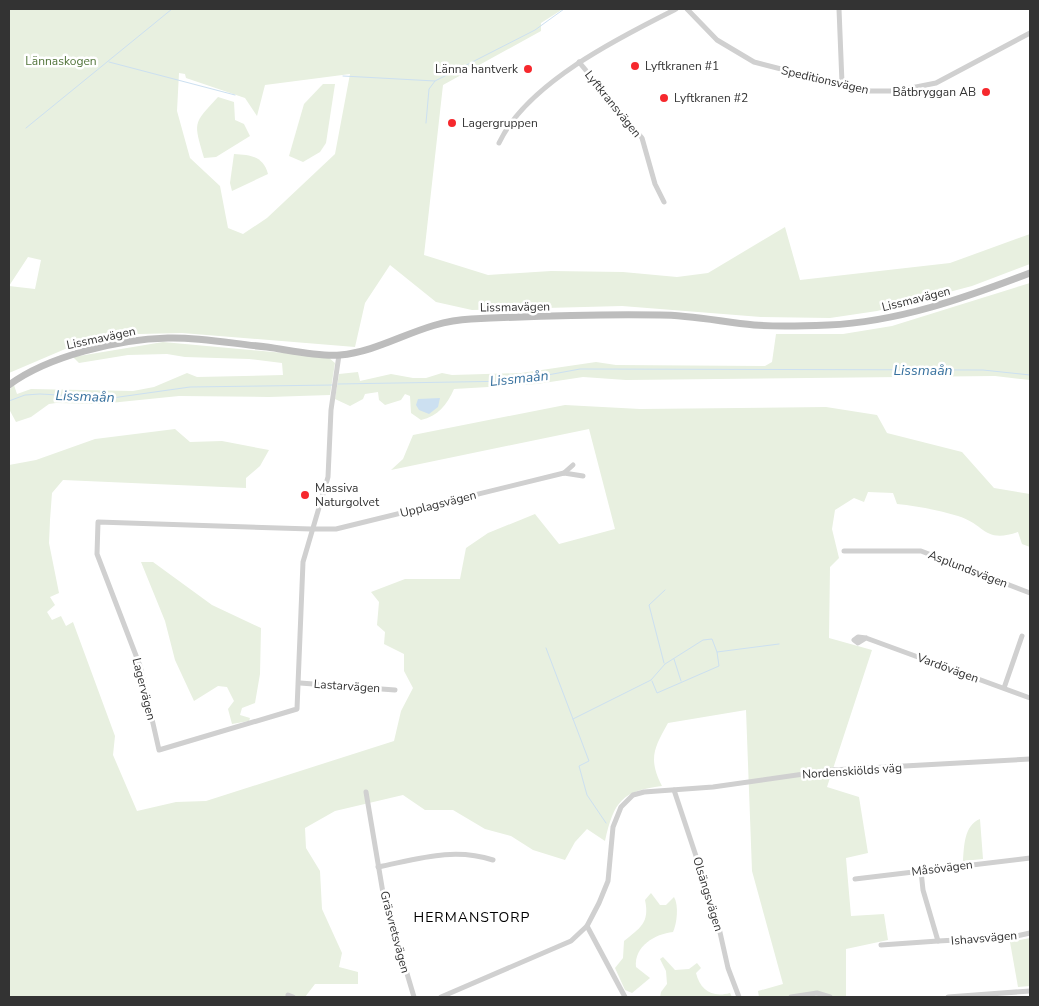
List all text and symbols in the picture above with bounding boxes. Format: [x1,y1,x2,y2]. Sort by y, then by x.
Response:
park label: Lännaskogen [25,53,97,69]
place label: Lyftkranen #1 [645,58,719,74]
marker: Lyftkranen #1 [629,60,641,72]
place label: Länna hantverk [435,61,519,77]
street label: Speditionsvägen [780,62,870,98]
marker: Länna hantverk [522,63,534,75]
street label: Lyftkransvägen [581,67,645,141]
place label: Båtbryggan AB [892,84,976,100]
marker: Båtbryggan AB [980,86,992,98]
place label: Lyftkranen #2 [674,90,748,106]
marker: Lyftkranen #2 [658,92,670,104]
place label: Lagergruppen [462,115,538,131]
marker: Lagergruppen [446,117,458,129]
street label: Lissmavägen [880,283,952,315]
street label: Lissmavägen [480,298,550,316]
street label: Lissmavägen [65,323,137,353]
water label: Lissmaån [893,361,953,380]
water label: Lissmaån [489,366,549,391]
water label: Lissmaån [55,386,115,407]
place label: Massiva Naturgolvet [315,480,380,510]
street label: Upplagsvägen [398,487,478,521]
marker: Massiva Naturgolvet [299,489,311,501]
street label: Asplundsvägen [926,547,1010,591]
street label: Vardövägen [914,649,981,687]
street label: Lagervägen [129,656,159,722]
street label: Lastarvägen [313,676,381,696]
street label: Nordenskiölds väg [802,760,902,782]
street label: Olsängsvägen [689,855,727,933]
street label: Måsövägen [910,856,974,880]
street label: Gräsvretsvägen [376,889,414,975]
district label: HERMANSTORP [414,908,530,927]
street label: Ishavsvägen [950,927,1018,949]

